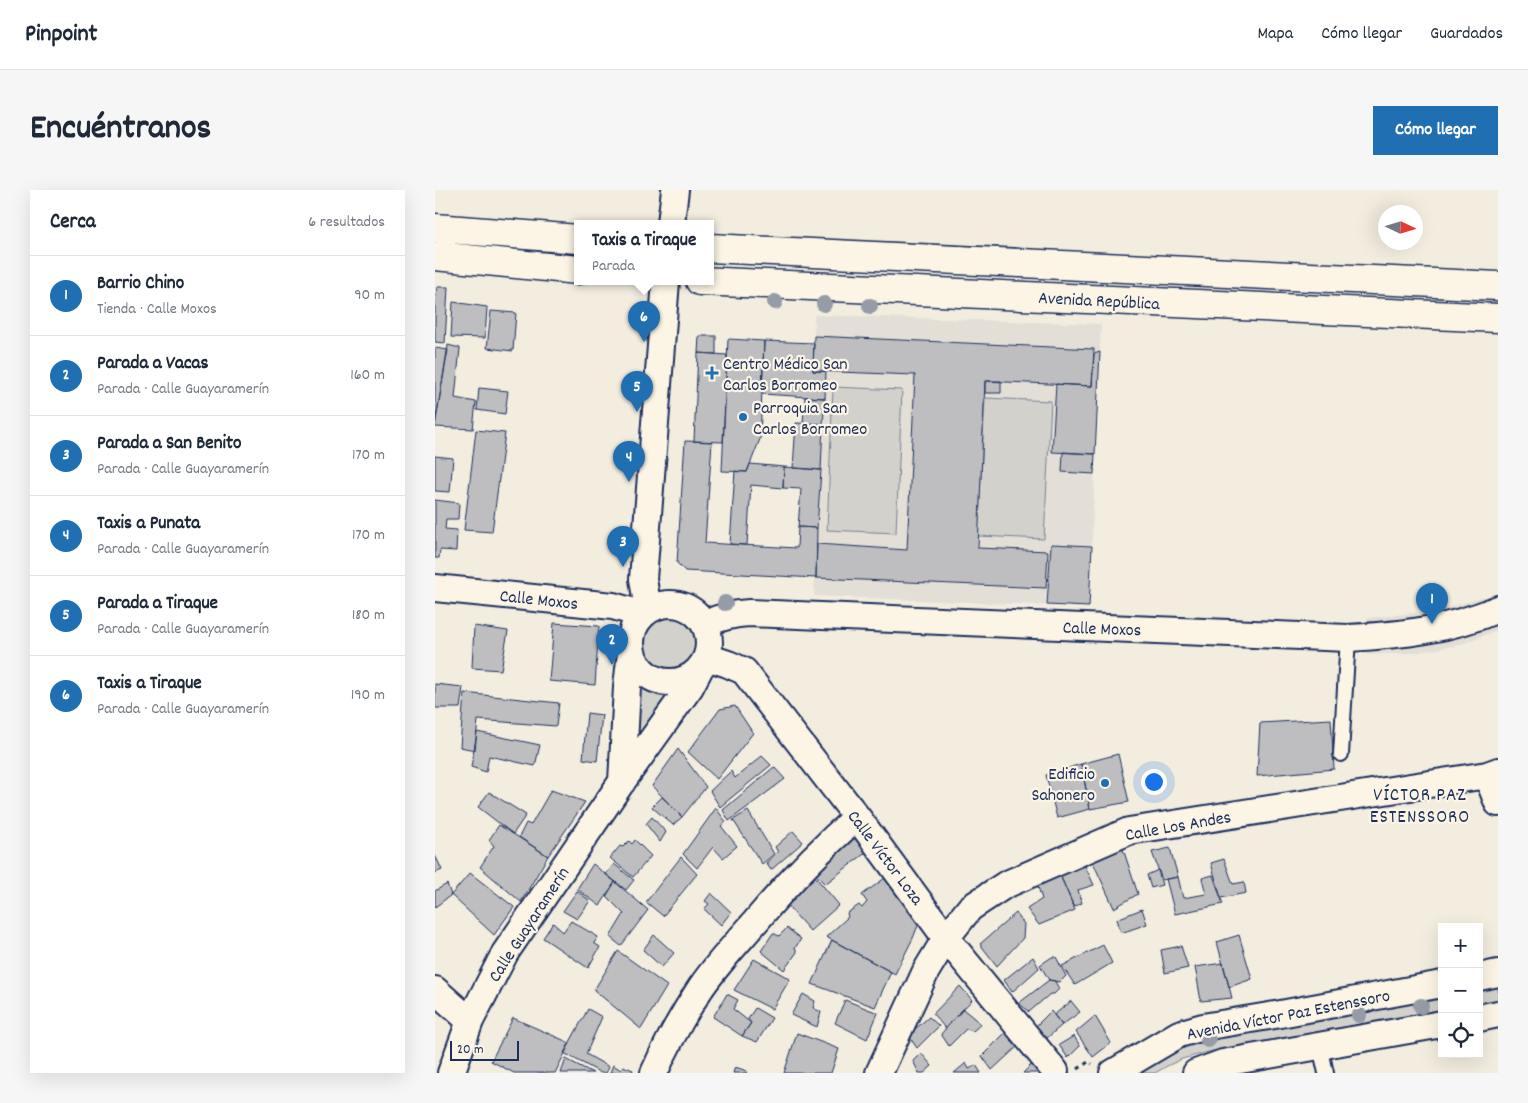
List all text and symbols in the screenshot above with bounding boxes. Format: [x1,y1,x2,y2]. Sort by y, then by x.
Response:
text: Pinpoint [25,18,97,52]
text: Mapa [1257,22,1293,47]
text: Cómo llegar [1321,22,1402,47]
text: Guardados [1430,22,1503,47]
text: Encuéntranos [30,105,211,155]
button: Cómo llegar [1373,106,1498,155]
north arrow [1378,205,1423,250]
text: Cerca [50,208,96,238]
text: 6 resultados [308,211,385,234]
popup [574,220,714,285]
text: Taxis a Tiraque [592,228,696,255]
text: Parada [592,255,635,278]
text: Barrio Chino [97,271,184,298]
text: 1 [64,284,68,307]
text: 90 m [354,284,385,307]
street label: Avenida República [1037,287,1161,318]
text: Tienda · Calle Moxos [97,298,217,321]
pin: 6 [628,301,660,342]
text: Parada a Vacas [97,351,209,378]
place label: Centro Médico San Carlos Borromeo [723,353,848,399]
text: 2 [63,364,70,387]
text: 160 m [350,364,385,387]
marker: Centro Médico San Carlos Borromeo [705,366,719,380]
pin: 5 [621,371,653,412]
text: Parada · Calle Guayaramerín [97,378,269,401]
place label: Parroquia San Carlos Borromeo [753,397,867,443]
marker: Parroquia San Carlos Borromeo [737,411,749,423]
text: Parada a San Benito [97,431,241,458]
pin: 4 [613,441,645,482]
text: 3 [62,444,70,467]
text: 170 m [352,444,385,467]
text: Parada · Calle Guayaramerín [97,458,269,481]
text: Taxis a Punata [97,511,200,538]
text: 4 [63,524,69,547]
text: 170 m [352,524,385,547]
pin: 3 [607,526,639,567]
text: Parada · Calle Guayaramerín [97,538,269,561]
pin: 1 [1416,583,1448,624]
street label: Calle Moxos [498,585,579,618]
text: Parada a Tiraque [97,591,218,618]
text: 5 [62,604,70,627]
text: 180 m [352,604,385,627]
street label: Calle Moxos [1062,617,1142,644]
text: Parada · Calle Guayaramerín [97,618,269,641]
pin: 2 [596,624,628,665]
text: Taxis a Tiraque [97,671,202,698]
text: 6 [62,684,70,707]
text: 190 m [351,684,385,707]
text: Parada · Calle Guayaramerín [97,698,269,721]
place label: Edificio Sahonero [1031,763,1095,809]
your location [1141,769,1167,795]
marker: Edificio Sahonero [1099,777,1111,789]
district label: VÍCTOR PAZ ESTENSSORO [1370,783,1470,832]
street label: Calle Víctor Loza [840,806,928,912]
street label: Calle Los Andes [1124,806,1233,849]
street label: Calle Guayaramerín [483,863,577,988]
map controls [1438,923,1483,1058]
button: + [1438,923,1483,968]
button: − [1438,968,1483,1013]
street label: Avenida Víctor Paz Estenssoro [1185,984,1392,1048]
button: locate [1438,1013,1483,1058]
scale bar [450,1038,519,1061]
text: 20 m [457,1040,484,1060]

